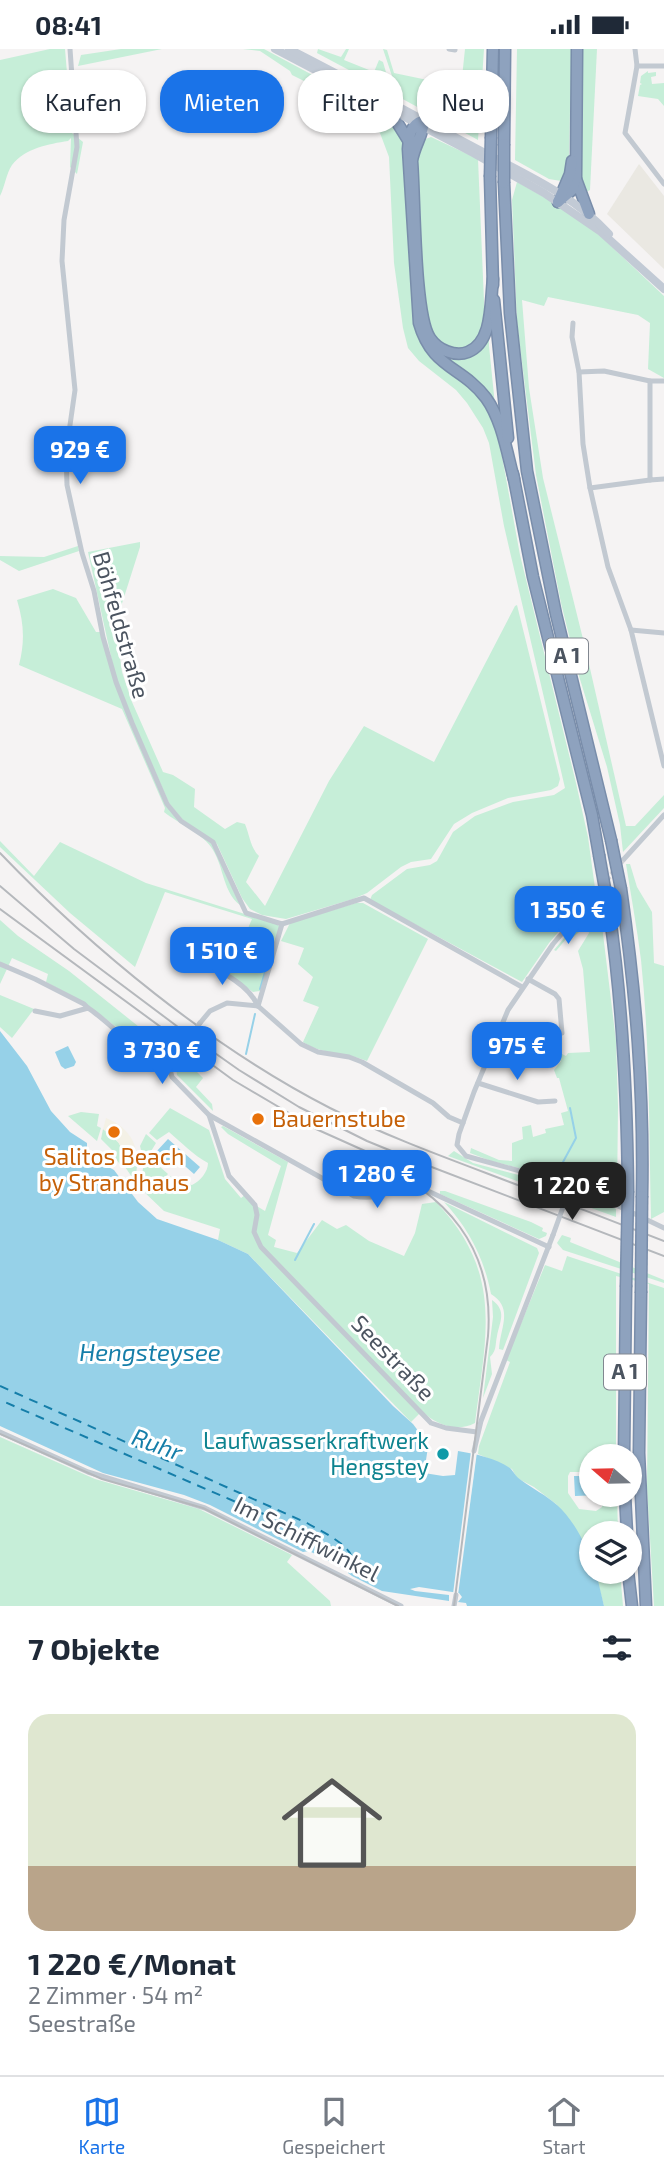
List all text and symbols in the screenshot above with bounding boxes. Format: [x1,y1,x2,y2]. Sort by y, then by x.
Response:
text: 08:41 [35,9,102,40]
chip: Kaufen [21,70,146,133]
chip: Mieten [160,70,284,133]
chip: Filter [298,70,403,133]
chip: Neu [417,70,509,133]
pin: 929 € [31,427,129,486]
text: 929 € [50,435,110,463]
street label: Böhfeldstraße [88,548,156,702]
road number: A 1 [546,639,588,673]
pin: 1 350 € [503,887,633,946]
text: 1 350 € [531,895,605,923]
pin: 1 510 € [157,927,287,987]
text: 1 510 € [186,936,258,964]
pin: 975 € [468,1023,566,1082]
pin: 3 730 € [97,1027,227,1086]
text: 975 € [488,1031,546,1059]
text: 3 730 € [123,1035,201,1063]
place label: Bauernstube [272,1104,406,1132]
marker: Bauernstube [250,1111,266,1127]
marker: Salitos Beach by Strandhaus [106,1124,122,1140]
place label: Salitos Beach by Strandhaus [39,1142,189,1196]
pin: 1 280 € [312,1151,442,1210]
text: 1 280 € [339,1159,415,1187]
pin: 1 220 € [507,1163,637,1222]
text: 1 220 € [534,1171,610,1199]
street label: Seestraße [346,1309,441,1406]
water label: Hengsteysee [79,1337,221,1366]
road number: A 1 [604,1355,646,1389]
water label: Ruhr [128,1421,187,1466]
place label: Laufwasserkraftwerk Hengstey [203,1426,429,1480]
north arrow [579,1444,642,1507]
map controls [579,1444,642,1584]
marker: Laufwasserkraftwerk Hengstey [435,1446,451,1462]
street label: Im Schiffwinkel [230,1489,385,1587]
button: layers [579,1521,642,1584]
icon: filters [598,1629,636,1667]
text: 7 Objekte [28,1630,160,1666]
icon: home [269,1760,395,1886]
text: 1 220 €/Monat [28,1945,236,1981]
text: 2 Zimmer · 54 m² [28,1981,203,2009]
text: Seestraße [28,2009,136,2037]
tab: Karte [79,2093,125,2158]
tab: Gespeichert [282,2093,385,2158]
tab: Start [542,2093,585,2158]

